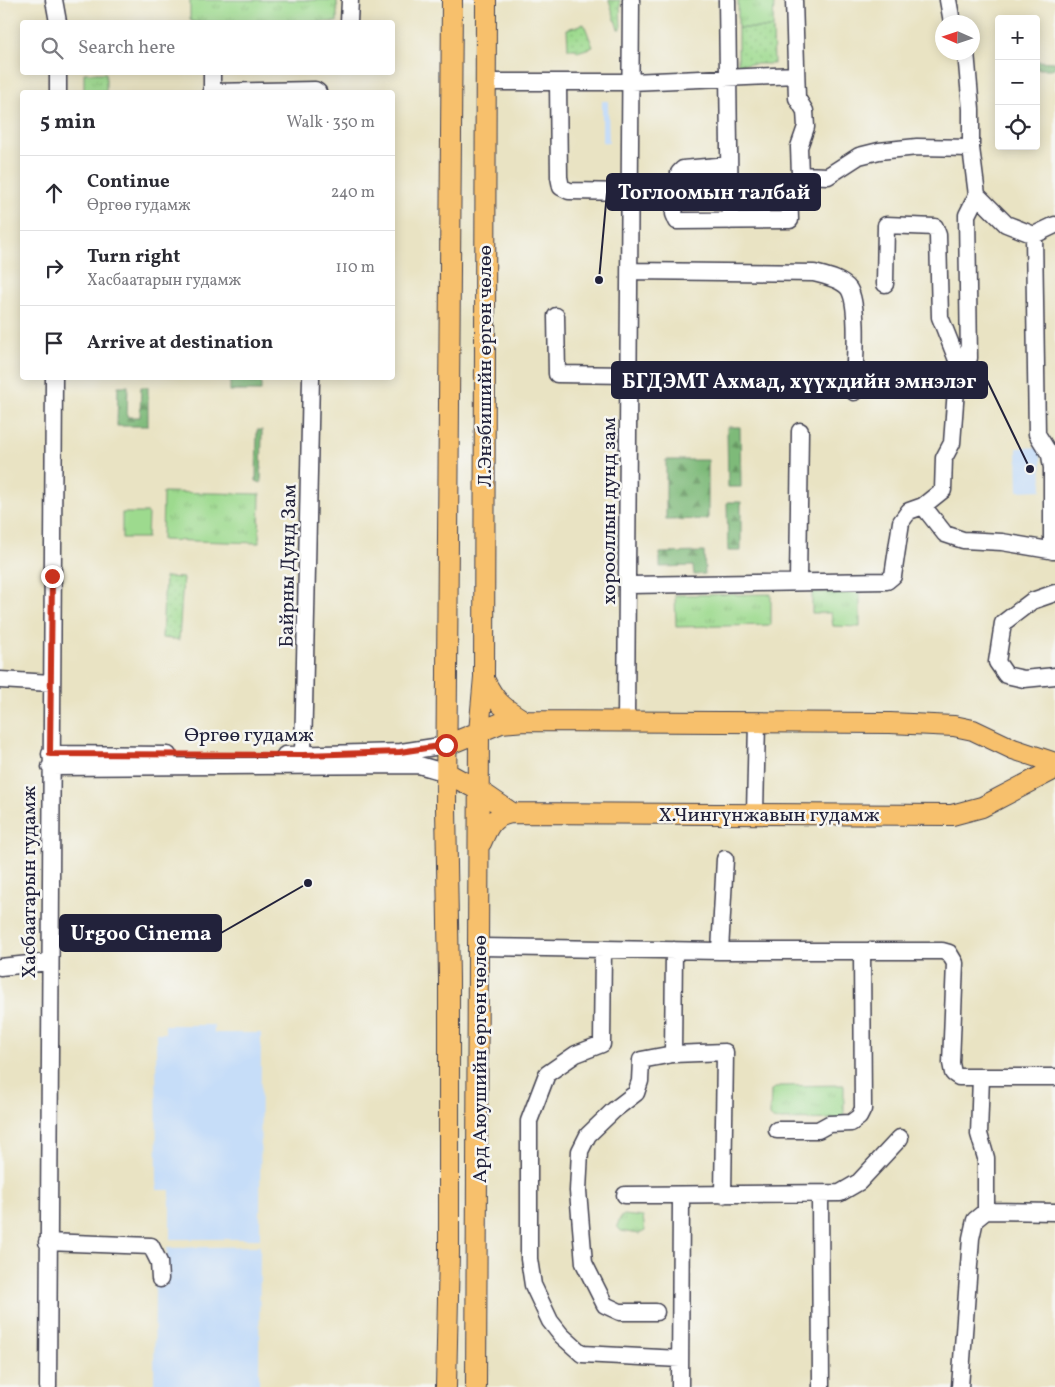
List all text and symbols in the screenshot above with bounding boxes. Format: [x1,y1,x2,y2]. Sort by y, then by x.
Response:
north arrow [935,15,980,60]
map controls [995,15,1040,150]
button: + [995,15,1040,60]
search box [20,20,395,75]
icon: search [38,34,66,62]
text: Search here [78,35,175,61]
button: − [995,60,1040,105]
button: locate [995,105,1040,150]
text: 5 min [40,108,96,137]
text: Walk · 350 m [287,112,375,134]
text: Continue [87,169,170,195]
callout: Тоглоомын талбай [607,174,820,210]
icon: ahead [40,179,68,207]
text: Тоглоомын талбай [618,179,810,208]
text: 240 m [331,182,375,204]
text: Өргөө гудамж [87,195,191,217]
text: Turn right [87,244,180,270]
street label: Л.Энэбишийн өргөн чөлөө [472,245,500,487]
icon: right [40,254,68,282]
text: 110 m [336,257,375,279]
text: Хасбаатарын гудамж [87,270,241,292]
icon: arrive [40,329,68,357]
text: Arrive at destination [87,330,273,356]
callout: БГДЭМТ Ахмад, хүүхдийн эмнэлэг [612,362,987,398]
text: БГДЭМТ Ахмад, хүүхдийн эмнэлэг [622,368,976,397]
street label: хорооллын дунд зам [596,417,624,605]
street label: Байрны Дунд Зам [274,484,304,648]
route end [41,565,64,588]
street label: Өргөө гудамж [184,722,314,750]
route start [435,734,458,757]
street label: Хасбаатарын гудамж [16,785,44,978]
street label: Х.Чингүнжавын гудамж [658,802,880,830]
callout: Urgoo Cinema [60,915,221,951]
text: Urgoo Cinema [70,920,212,949]
street label: Ард Аюушийн өргөн чөлөө [467,935,495,1183]

